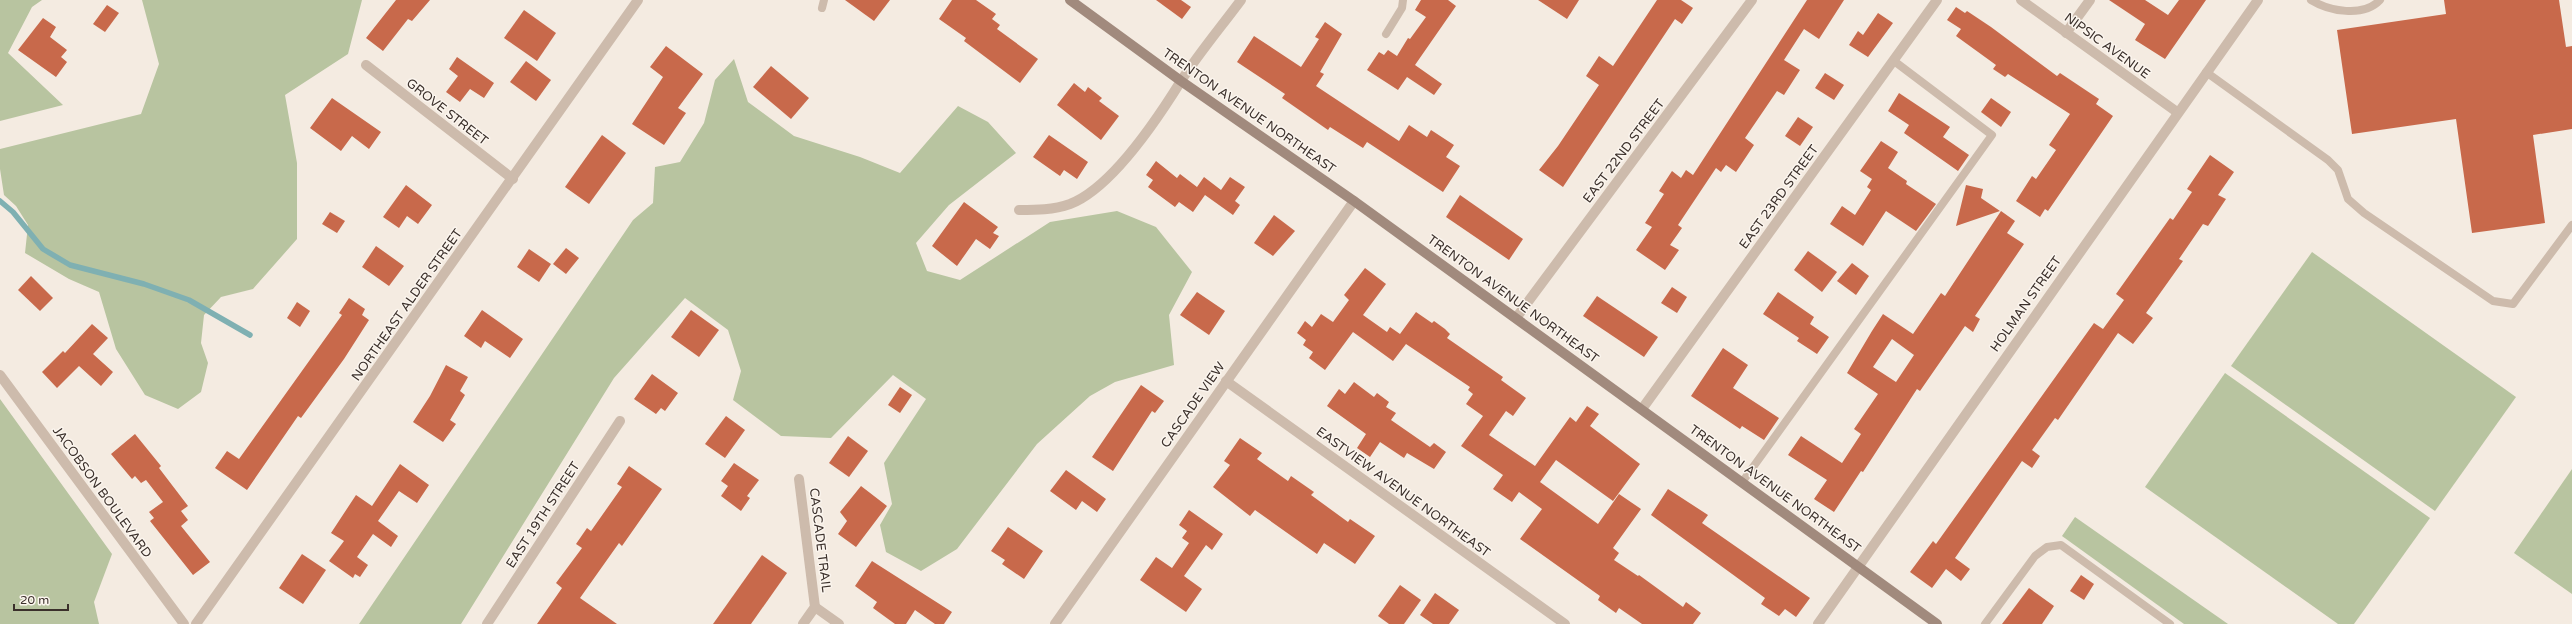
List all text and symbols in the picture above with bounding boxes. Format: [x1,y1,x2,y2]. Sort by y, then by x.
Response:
street label: NIPSIC AVENUE [2061,10,2153,82]
street label: TRENTON AVENUE NORTHEAST [1159,45,1339,177]
street label: GROVE STREET [403,75,491,149]
street label: EAST 22ND STREET [1580,96,1668,206]
street label: EAST 23RD STREET [1736,142,1822,252]
street label: NORTHEAST ALDER STREET [348,226,466,384]
street label: TRENTON AVENUE NORTHEAST [1424,231,1602,367]
street label: HOLMAN STREET [1987,253,2065,355]
street label: CASCADE VIEW [1157,359,1229,451]
street label: TRENTON AVENUE NORTHEAST [1686,421,1864,557]
street label: JACOBSON BOULEVARD [49,423,155,561]
street label: EASTVIEW AVENUE NORTHEAST [1313,423,1493,561]
street label: EAST 19TH STREET [503,459,583,571]
street label: CASCADE TRAIL [806,487,834,594]
scale bar [14,586,68,612]
text: 20 m [20,593,49,607]

